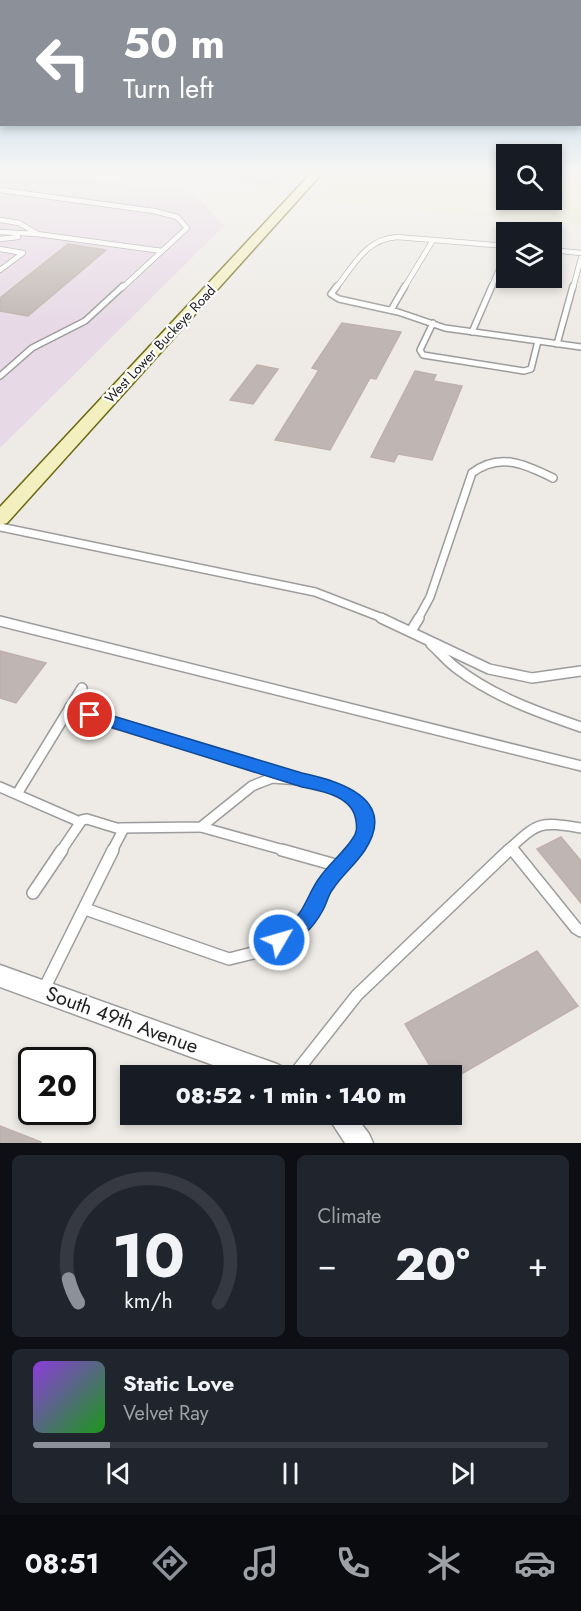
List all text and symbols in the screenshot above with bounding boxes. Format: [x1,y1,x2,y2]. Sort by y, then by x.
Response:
text: 50 m [123,13,225,74]
icon: left [24,24,102,102]
text: Turn left [123,69,213,108]
map controls [496,144,562,288]
button: search [496,144,562,210]
button: layers [496,222,562,288]
street label: West Lower Buckeye Road [100,281,220,407]
pin [64,689,115,740]
icon: arrive [73,698,106,731]
position arrow [247,908,311,972]
street label: South 49th Avenue [42,979,202,1061]
speed limit sign: 20 [18,1047,96,1125]
text: 08:52 · 1 min · 140 m [176,1079,406,1111]
text: Climate [318,1202,381,1231]
text: 10 [112,1210,185,1300]
text: 20° [395,1232,470,1297]
text: − [318,1241,337,1288]
text: + [528,1241,548,1288]
text: km/h [124,1285,172,1316]
text: Static Love [123,1367,234,1399]
text: Velvet Ray [123,1399,209,1428]
icon: previous [102,1457,135,1490]
icon: pause [274,1457,307,1490]
icon: next [446,1457,479,1490]
icon: directions [149,1542,191,1584]
icon: music [240,1542,282,1584]
icon: phone [332,1542,374,1584]
icon: climate [423,1542,465,1584]
icon: car [514,1542,556,1584]
text: 08:51 [25,1544,99,1583]

